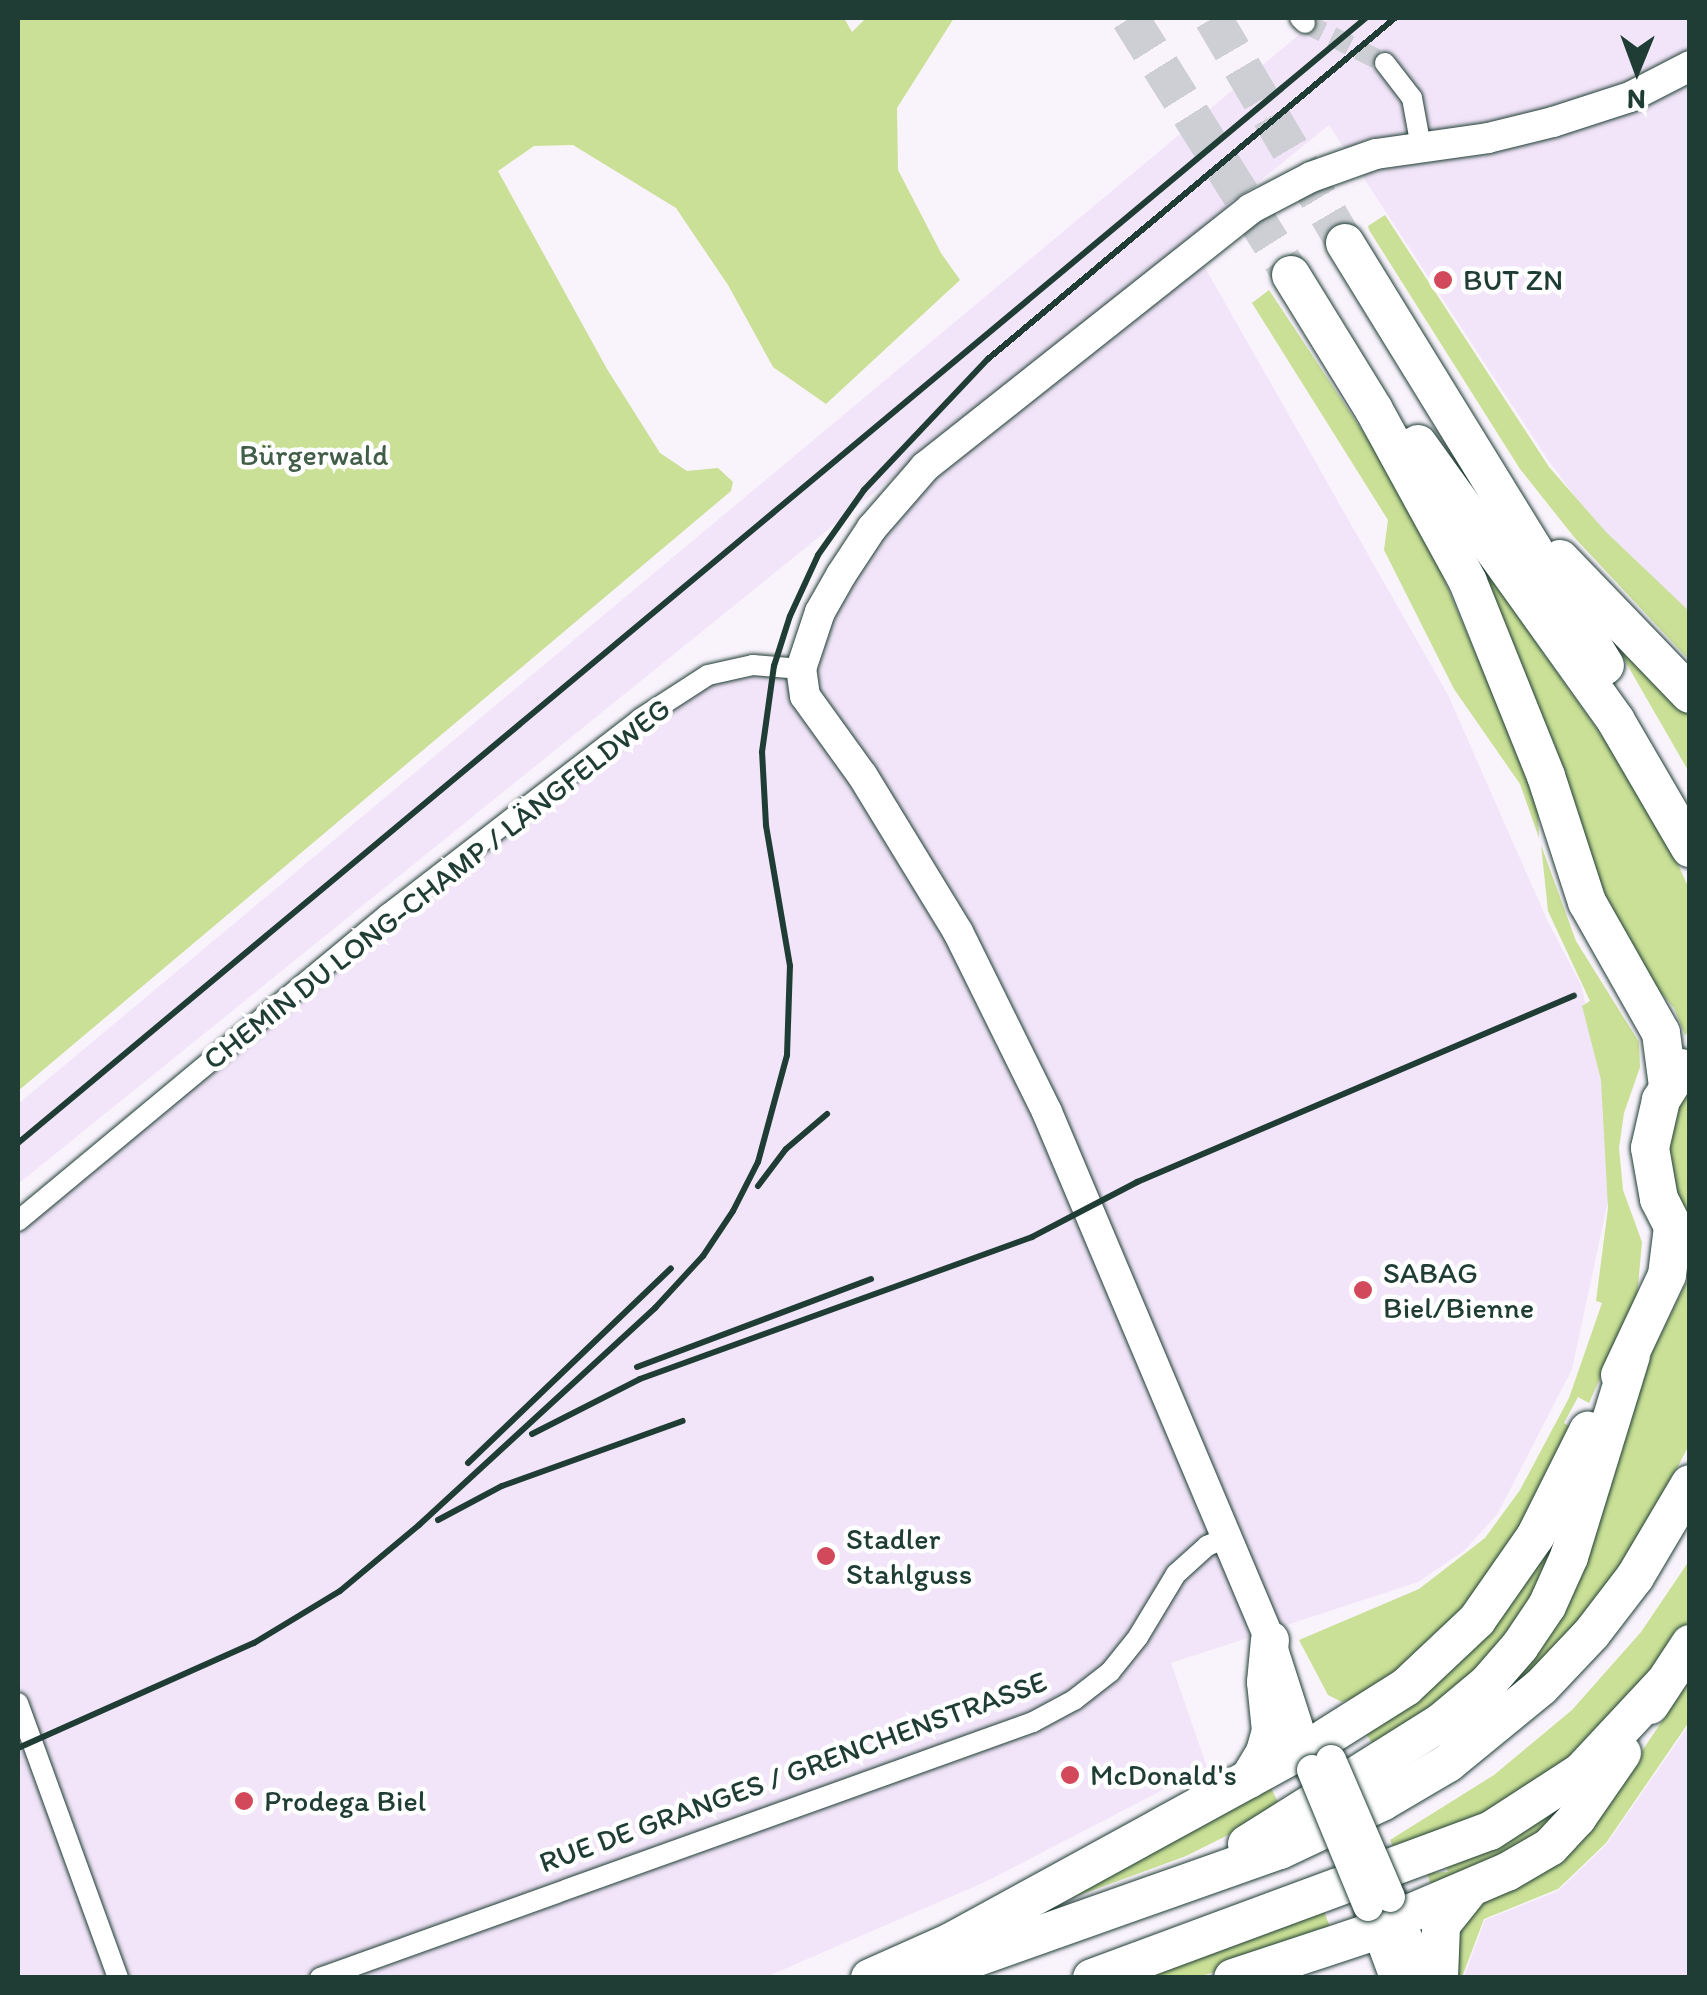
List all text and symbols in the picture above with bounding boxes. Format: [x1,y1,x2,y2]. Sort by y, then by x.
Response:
north arrow [1587,20,1687,120]
text: N [1627,83,1646,117]
place label: BUT ZN [1463,262,1563,298]
marker: BUT ZN [1432,269,1454,291]
park label: Bürgerwald [239,437,389,473]
street label: CHEMIN DU LONG-CHAMP / LÄNGFELDWEG [197,691,677,1077]
place label: SABAG Biel/Bienne [1383,1255,1534,1326]
marker: SABAG Biel/Bienne [1352,1279,1374,1301]
place label: Stadler Stahlguss [846,1521,972,1592]
marker: Stadler Stahlguss [815,1545,837,1567]
street label: RUE DE GRANGES / GRENCHENSTRASSE [534,1663,1052,1881]
place label: McDonald's [1090,1757,1237,1793]
marker: McDonald's [1059,1764,1081,1786]
place label: Prodega Biel [264,1783,426,1819]
marker: Prodega Biel [233,1790,255,1812]

